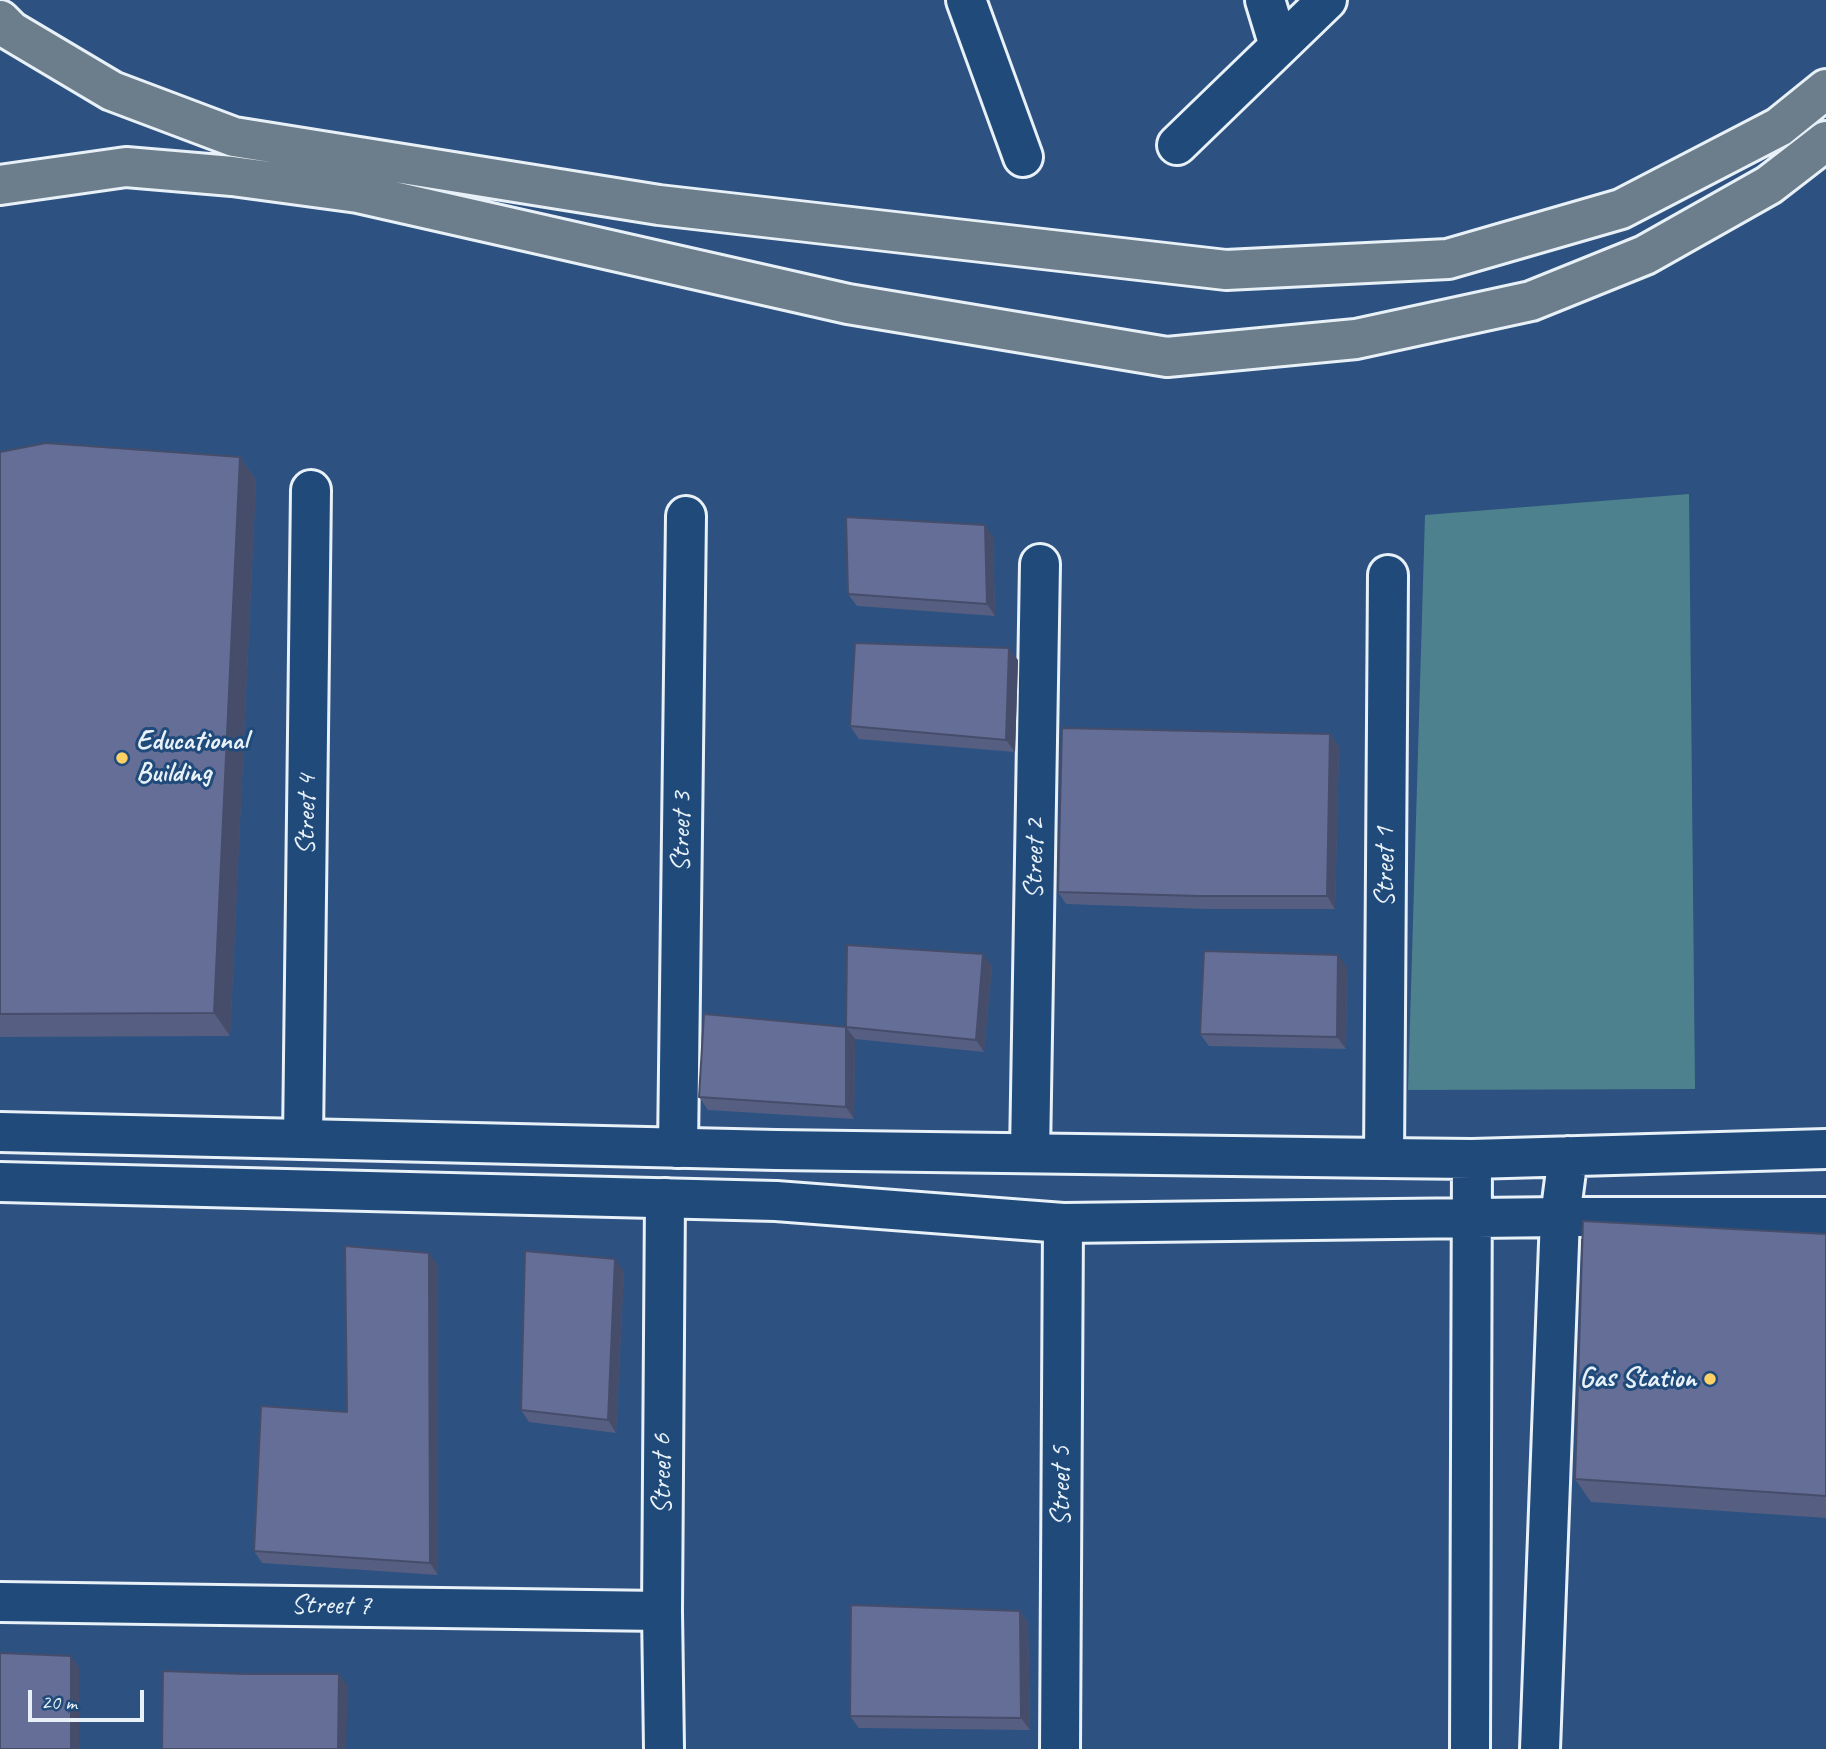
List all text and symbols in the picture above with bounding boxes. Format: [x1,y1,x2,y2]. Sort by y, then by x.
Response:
place label: Educational Building [136,725,248,791]
marker: Educational Building [114,750,130,766]
street label: Street 4 [290,775,324,855]
street label: Street 3 [665,792,699,872]
street label: Street 2 [1018,819,1052,899]
street label: Street 1 [1369,827,1403,907]
place label: Gas Station [1579,1362,1696,1396]
marker: Gas Station [1702,1371,1718,1387]
street label: Street 6 [646,1434,680,1514]
street label: Street 5 [1045,1446,1079,1526]
street label: Street 7 [291,1589,371,1623]
scale bar [32,1676,147,1720]
text: 20 m [41,1689,77,1715]

